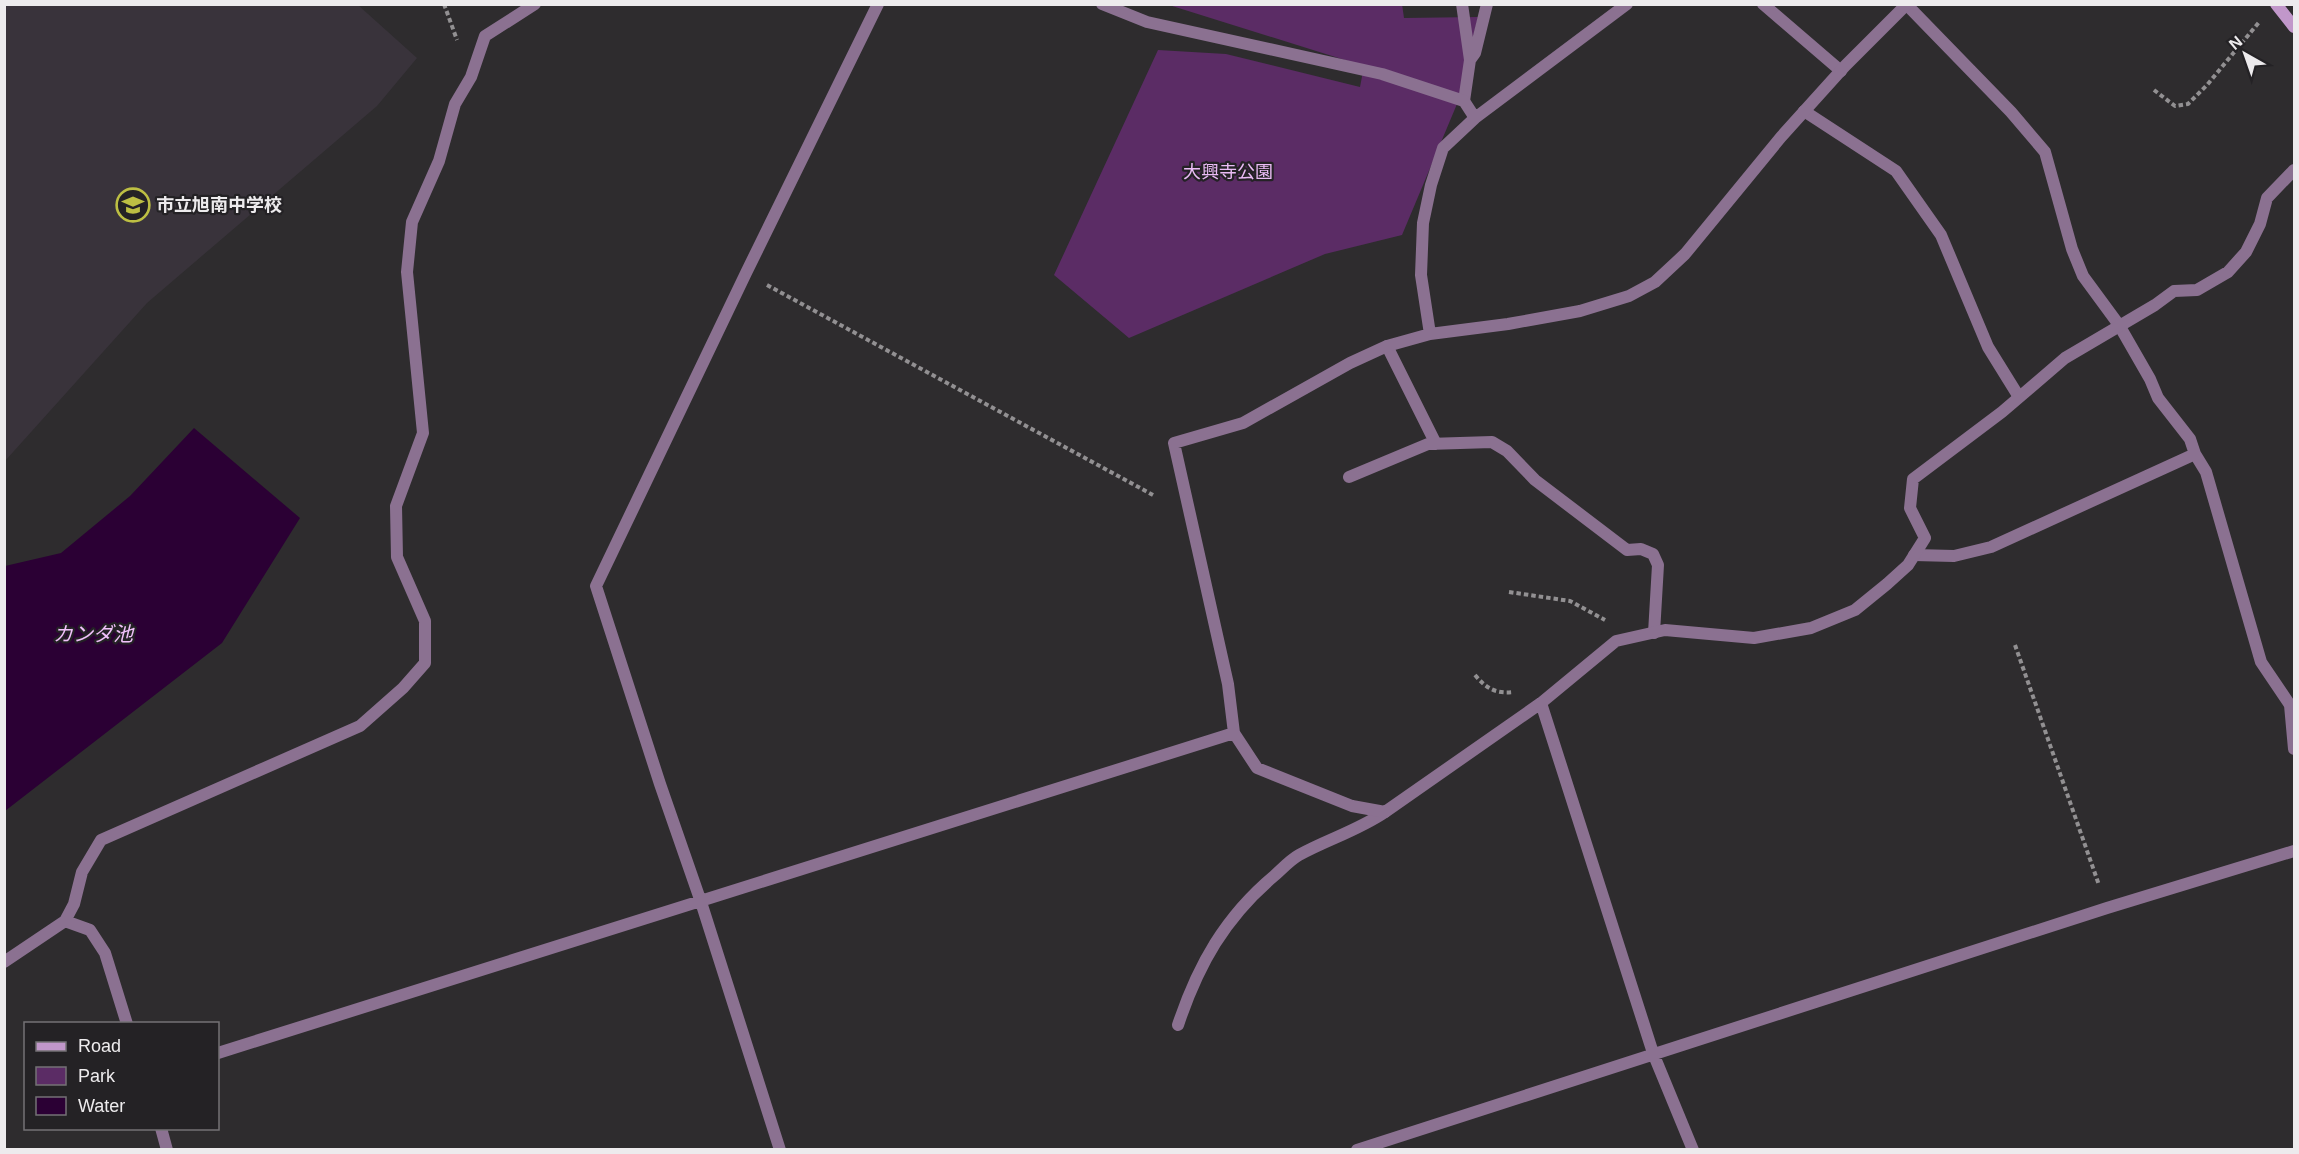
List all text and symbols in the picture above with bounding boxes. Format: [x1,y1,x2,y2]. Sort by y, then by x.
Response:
north arrow [2215,24,2275,84]
text: N [2226,33,2246,53]
park label: 大興寺公園 [1183,162,1273,182]
school or university icon: 市立旭南中学校 [115,187,151,223]
place label: 市立旭南中学校 [156,195,282,215]
water label: カンダ池 [53,623,135,645]
legend [24,1022,219,1130]
text: Road [78,1036,121,1056]
text: Park [78,1066,116,1086]
text: Water [78,1096,125,1116]

